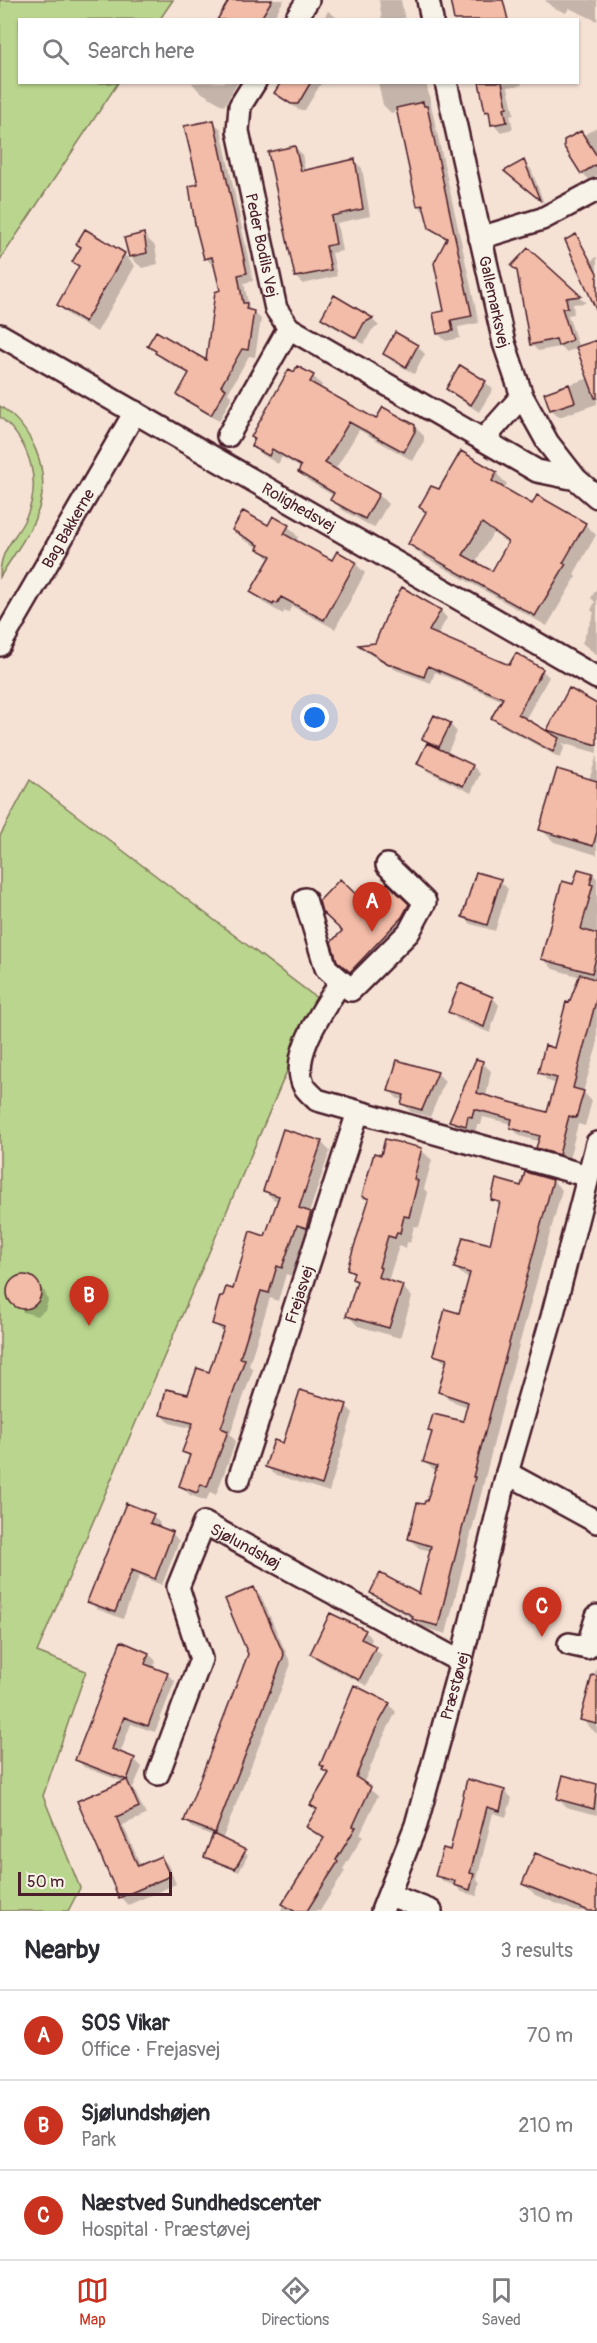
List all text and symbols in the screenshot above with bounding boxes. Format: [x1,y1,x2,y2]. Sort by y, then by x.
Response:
search box [18,18,579,84]
icon: search [39,35,72,68]
text: Search here [87,37,194,65]
street label: Peder Bodils Vej [241,191,282,299]
street label: Gallemarksvej [474,254,514,351]
street label: Rolighedsvej [258,479,339,537]
street label: Bag Bakkerne [38,485,99,572]
your location [300,703,329,732]
pin: A [352,882,392,932]
street label: Frejasvej [281,1263,319,1326]
pin: B [70,1276,109,1326]
street label: Sjølundshøj [207,1519,284,1574]
pin: C [522,1588,562,1637]
street label: Præstøvej [437,1650,474,1722]
scale bar [18,1869,172,1896]
text: 50 m [27,1872,64,1892]
text: Nearby [24,1934,100,1966]
text: 3 results [501,1938,573,1963]
text: SOS Vikar [81,2009,170,2037]
text: A [37,2023,50,2048]
text: 70 m [527,2023,573,2048]
text: Office · Frejasvej [81,2037,220,2062]
text: Sjølundshøjen [81,2099,210,2127]
text: B [38,2113,49,2138]
text: 210 m [518,2113,573,2138]
text: Park [81,2127,116,2152]
text: Næstved Sundhedscenter [81,2189,321,2217]
text: C [37,2203,50,2228]
text: 310 m [518,2203,573,2228]
text: Hospital · Præstøvej [81,2217,251,2242]
tab: Map [76,2274,109,2330]
tab: Directions [261,2274,329,2330]
tab: Saved [481,2274,521,2330]

